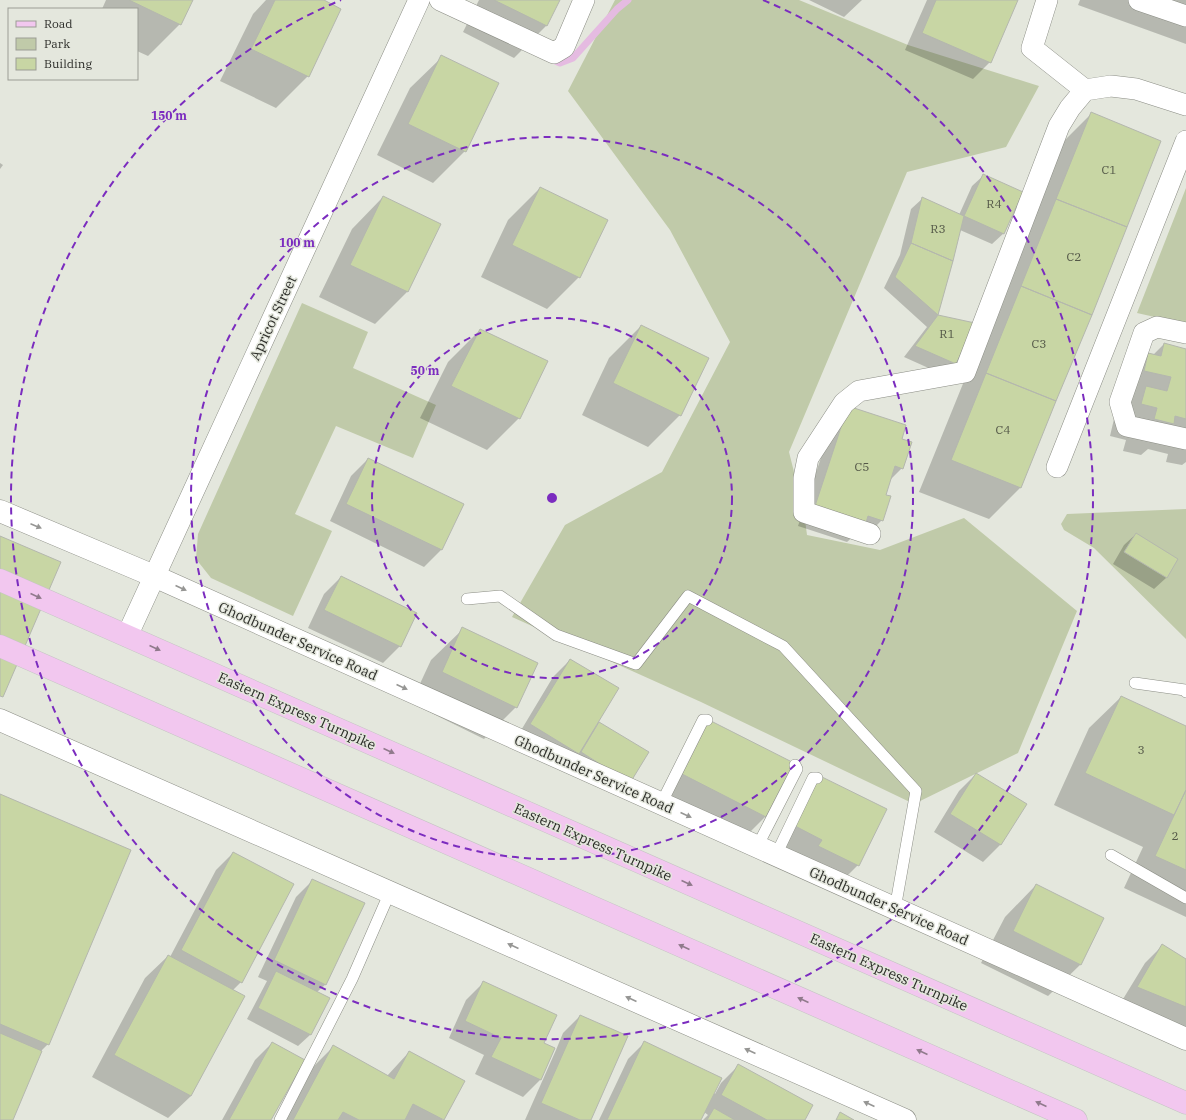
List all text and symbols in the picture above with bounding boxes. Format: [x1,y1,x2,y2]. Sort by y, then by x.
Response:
legend [8,8,138,80]
text: Road [44,16,73,31]
text: Park [44,36,70,51]
text: Building [44,56,92,71]
text: 150 m [151,108,187,123]
house number: C1 [1102,162,1117,177]
house number: R4 [986,196,1002,211]
house number: R3 [930,221,946,236]
text: 100 m [279,235,315,250]
house number: C2 [1067,249,1082,264]
street label: Apricot Street [246,273,300,363]
house number: R1 [939,326,955,341]
house number: C3 [1032,336,1047,351]
text: 50 m [411,363,440,378]
house number: C4 [996,422,1011,437]
house number: C5 [855,459,870,474]
centre of rings [545,491,559,505]
one-way arrow [30,523,41,529]
one-way arrow [176,585,187,591]
one-way arrow [30,593,41,599]
street label: Ghodbunder Service Road [216,598,381,684]
one-way arrow [149,645,160,651]
street label: Eastern Express Turnpike [215,668,379,754]
one-way arrow [396,684,408,691]
street label: Ghodbunder Service Road [512,731,677,817]
house number: 3 [1137,742,1145,757]
one-way arrow [383,748,395,755]
street label: Eastern Express Turnpike [511,799,675,885]
one-way arrow [681,812,692,818]
house number: 2 [1171,828,1179,843]
street label: Ghodbunder Service Road [807,863,972,949]
one-way arrow [682,880,693,886]
street label: Eastern Express Turnpike [807,929,971,1015]
one-way arrow [507,943,518,949]
one-way arrow [678,944,689,950]
one-way arrow [626,996,637,1002]
one-way arrow [796,996,808,1002]
one-way arrow [744,1048,756,1054]
one-way arrow [916,1049,927,1055]
one-way arrow [863,1101,875,1107]
one-way arrow [1035,1101,1046,1107]

